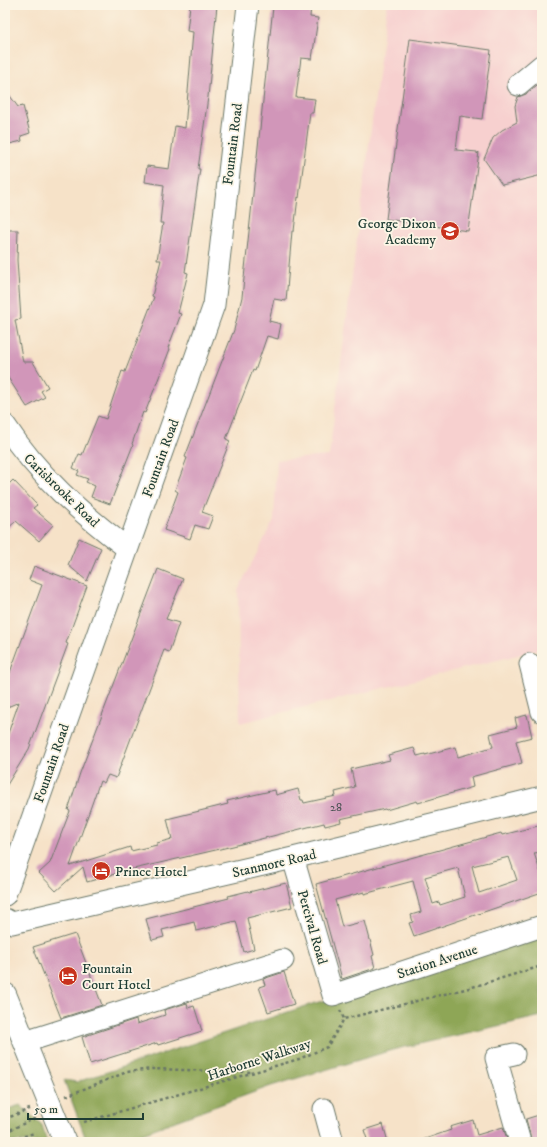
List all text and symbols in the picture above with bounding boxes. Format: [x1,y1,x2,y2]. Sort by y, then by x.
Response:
street label: Fountain Road [219,102,247,186]
place label: George Dixon Academy [358,215,437,249]
school or university icon: George Dixon Academy [439,220,461,242]
street label: Fountain Road [138,417,183,500]
street label: Carisbrooke Road [20,450,103,531]
street label: Fountain Road [30,721,74,805]
house number: 28 [330,800,342,815]
street label: Stanmore Road [231,846,318,882]
hotel icon: Prince Hotel [90,860,112,882]
place label: Prince Hotel [115,863,188,881]
street label: Percival Road [293,888,331,967]
street label: Station Avenue [395,940,480,983]
place label: Fountain Court Hotel [82,960,151,994]
hotel icon: Fountain Court Hotel [57,965,79,987]
street label: Harborne Walkway [205,1035,314,1085]
scale bar [28,1095,143,1121]
text: 50 m [34,1102,58,1117]

